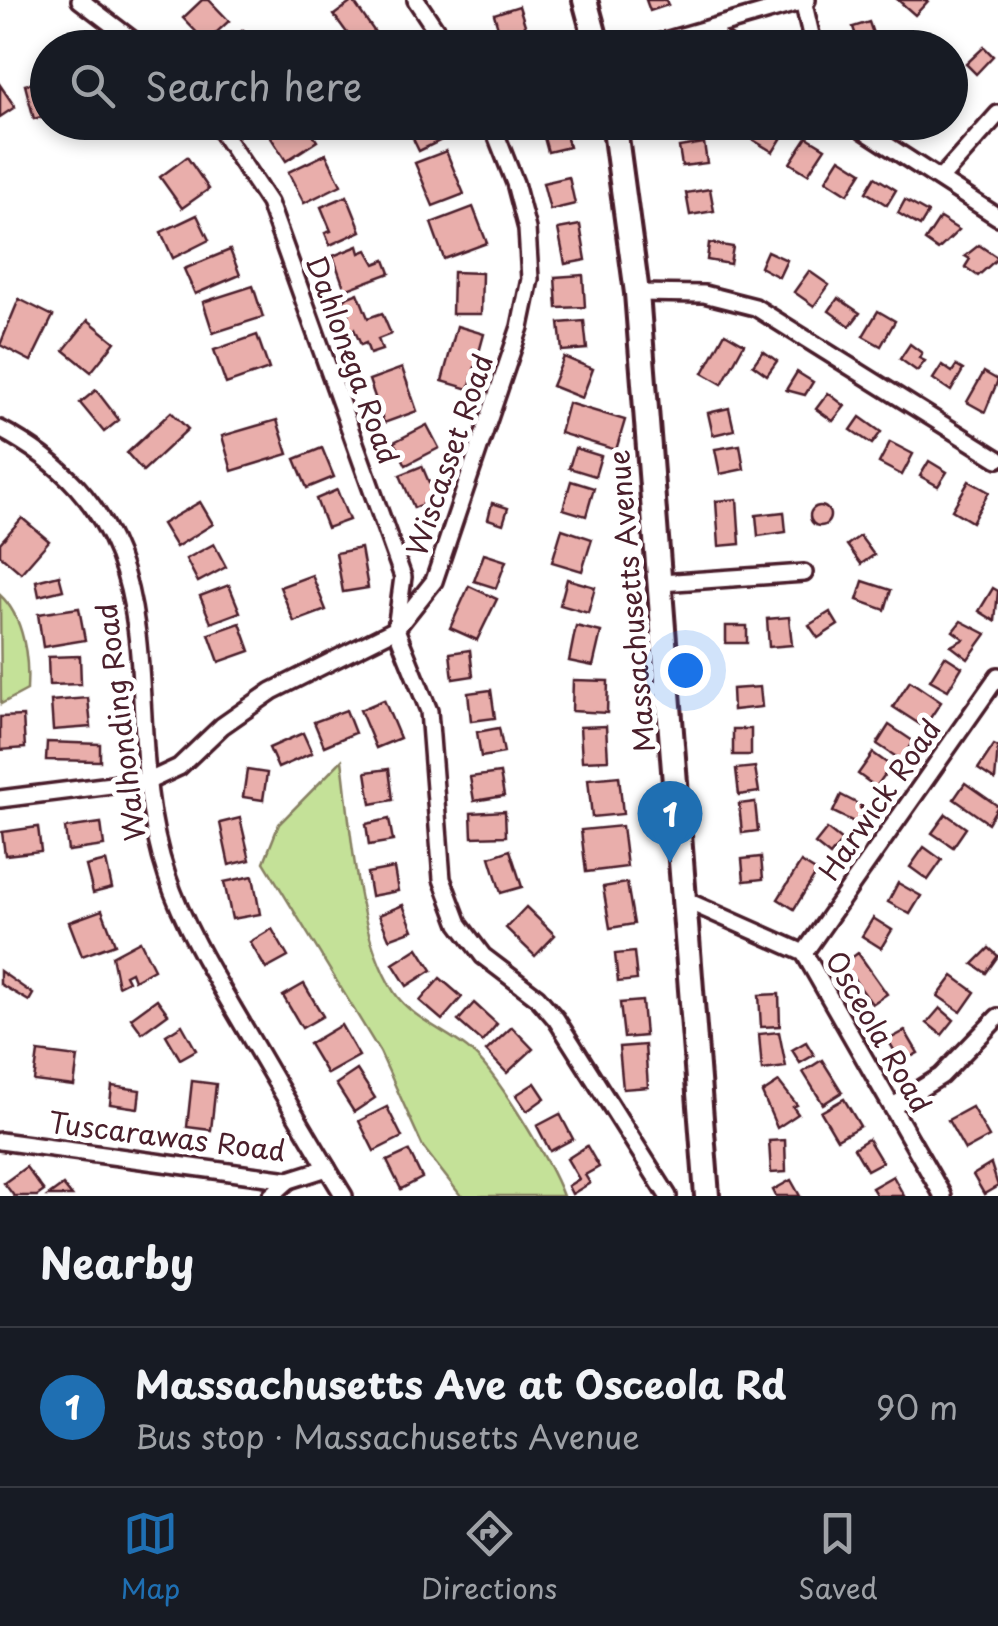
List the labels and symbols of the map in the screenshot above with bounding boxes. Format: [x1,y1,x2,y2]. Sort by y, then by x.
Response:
street label: Dahlonega Road [296,249,411,470]
street label: Wiscasset Road [394,348,503,561]
street label: Massachusetts Avenue [596,448,665,754]
street label: Walhonding Road [84,601,155,843]
your location [660,645,711,696]
street label: Harwick Road [807,709,951,889]
pin: 1 [638,780,702,863]
street label: Osceola Road [815,942,943,1120]
street label: Tuscarawas Road [46,1100,288,1171]

